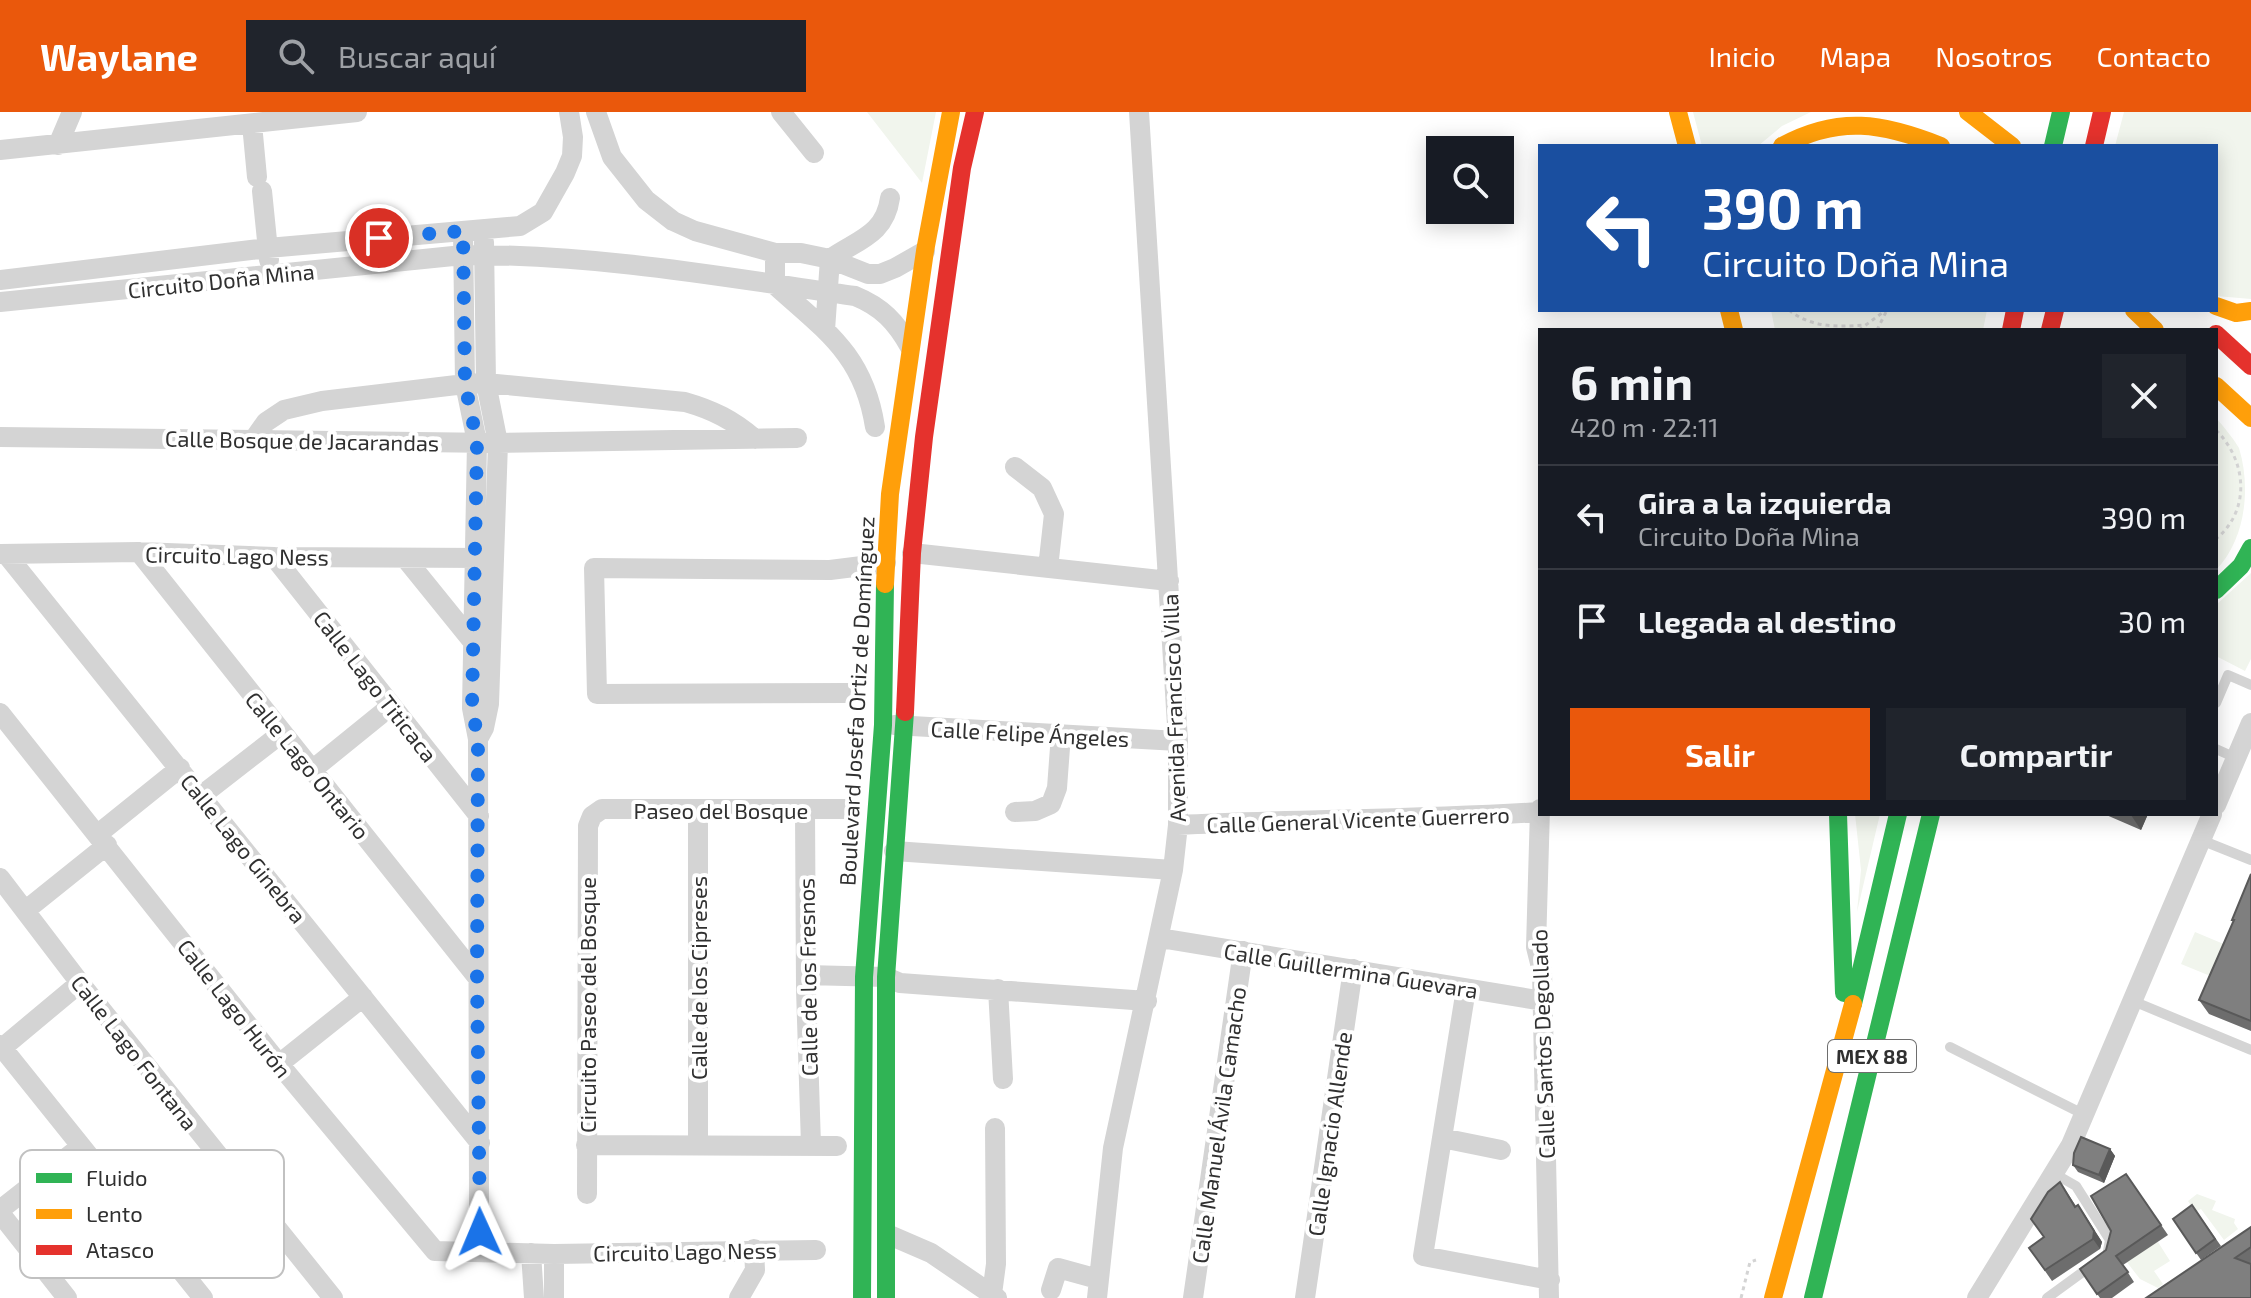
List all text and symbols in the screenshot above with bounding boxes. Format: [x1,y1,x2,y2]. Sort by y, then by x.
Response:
search box [246,20,806,92]
text: Waylane [40,33,198,79]
icon: search [274,34,318,78]
text: Buscar aquí [338,38,496,74]
text: Inicio [1709,39,1776,73]
text: Mapa [1820,39,1891,73]
text: Nosotros [1935,39,2053,73]
text: Contacto [2097,39,2211,73]
map controls [1426,136,1514,224]
button: search [1426,136,1514,224]
text: 390 m [1702,173,1864,240]
icon: left [1570,176,1674,280]
pin [345,204,413,272]
icon: arrive [357,216,401,260]
text: Circuito Doña Mina [1702,241,2009,284]
street label: Circuito Doña Mina [126,257,316,303]
text: 6 min [1570,352,1693,410]
button: close [2102,354,2186,438]
text: 420 m · 22:11 [1570,411,1719,442]
street label: Calle Bosque de Jacarandas [165,425,439,455]
text: Gira a la izquierda [1638,484,1892,520]
icon: left [1570,495,1614,539]
text: 390 m [2101,499,2186,535]
street label: Boulevard Josefa Ortiz de Domínguez [833,516,879,886]
text: Circuito Doña Mina [1638,520,1860,551]
street label: Circuito Lago Ness [145,540,329,570]
street label: Avenida Francisco Villa [1156,593,1190,823]
icon: arrive [1570,599,1614,643]
text: Llegada al destino [1638,603,1897,639]
text: 30 m [2118,603,2186,639]
street label: Calle Lago Titicaca [309,605,443,767]
street label: Calle Lago Ontario [241,686,375,844]
button: Salir [1570,708,1870,800]
button: Compartir [1886,708,2186,800]
street label: Calle Felipe Ángeles [930,715,1130,751]
street label: Calle Lago Ginebra [176,768,312,928]
street label: Paseo del Bosque [634,797,808,823]
street label: Calle General Vicente Guerrero [1206,801,1510,837]
street label: Calle de los Cipreses [685,876,711,1080]
street label: Circuito Paseo del Bosque [574,877,600,1133]
street label: Calle de los Fresnos [792,878,822,1076]
street label: Calle Santos Degollado [1525,929,1559,1159]
street label: Calle Lago Hurón [173,934,297,1082]
street label: Calle Guillermina Guevara [1222,937,1480,1003]
street label: Calle Lago Fontana [66,969,204,1135]
street label: Calle Manuel Ávila Camacho [1186,985,1250,1265]
street label: Calle Ignacio Allende [1302,1030,1356,1238]
road number: MEX 88 [1828,1040,1916,1072]
legend [20,1150,284,1278]
text: Fluido [86,1164,148,1190]
position arrow [438,1190,522,1274]
text: Lento [86,1200,143,1226]
text: Atasco [86,1236,154,1262]
street label: Circuito Lago Ness [593,1236,777,1266]

